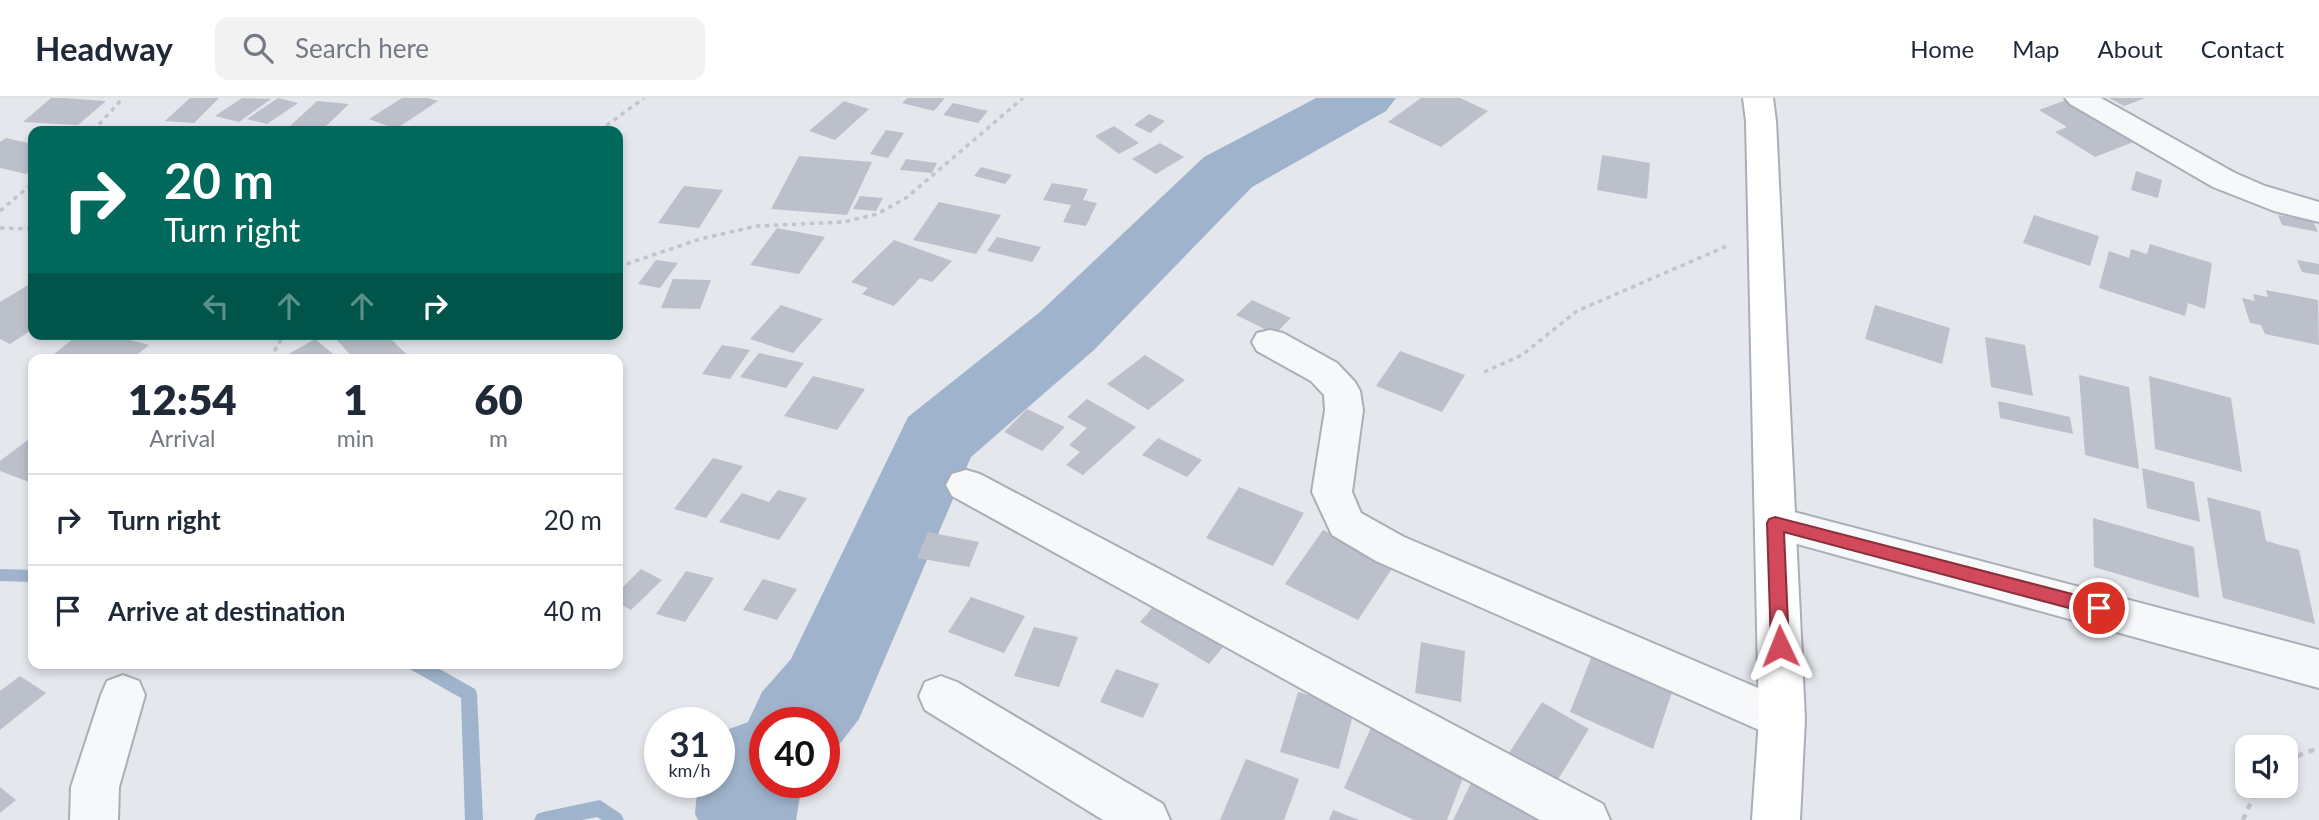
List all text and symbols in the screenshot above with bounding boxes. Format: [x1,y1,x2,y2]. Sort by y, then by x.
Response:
search box [215,17,705,80]
text: Headway [35,28,173,68]
icon: search [239,29,277,67]
text: Search here [295,32,429,64]
text: Home [1910,34,1974,63]
text: Map [2012,34,2060,63]
text: About [2098,34,2163,63]
text: Contact [2201,34,2284,63]
text: 20 m [164,151,274,209]
icon: right [49,154,140,245]
text: Turn right [164,210,300,249]
icon: left [197,287,235,325]
icon: ahead [270,287,308,325]
icon: ahead [343,287,381,325]
icon: right [416,287,454,325]
text: 12:54 [128,374,237,424]
text: 1 [343,374,368,424]
text: 60 [474,374,523,424]
text: Arrival [149,424,216,452]
text: min [337,424,374,452]
text: m [489,424,508,452]
icon: right [49,501,87,539]
text: Turn right [108,504,221,536]
text: 20 m [544,504,602,536]
pin [2069,578,2129,638]
icon: arrive [2080,589,2118,627]
icon: arrive [49,592,87,630]
text: Arrive at destination [108,595,345,627]
text: 40 m [544,595,602,627]
position arrow [1743,609,1817,683]
speed limit sign: 40 [749,707,840,798]
text: 31 [669,722,710,764]
map controls [2235,735,2298,798]
button: sound [2235,735,2298,798]
text: km/h [668,759,711,781]

